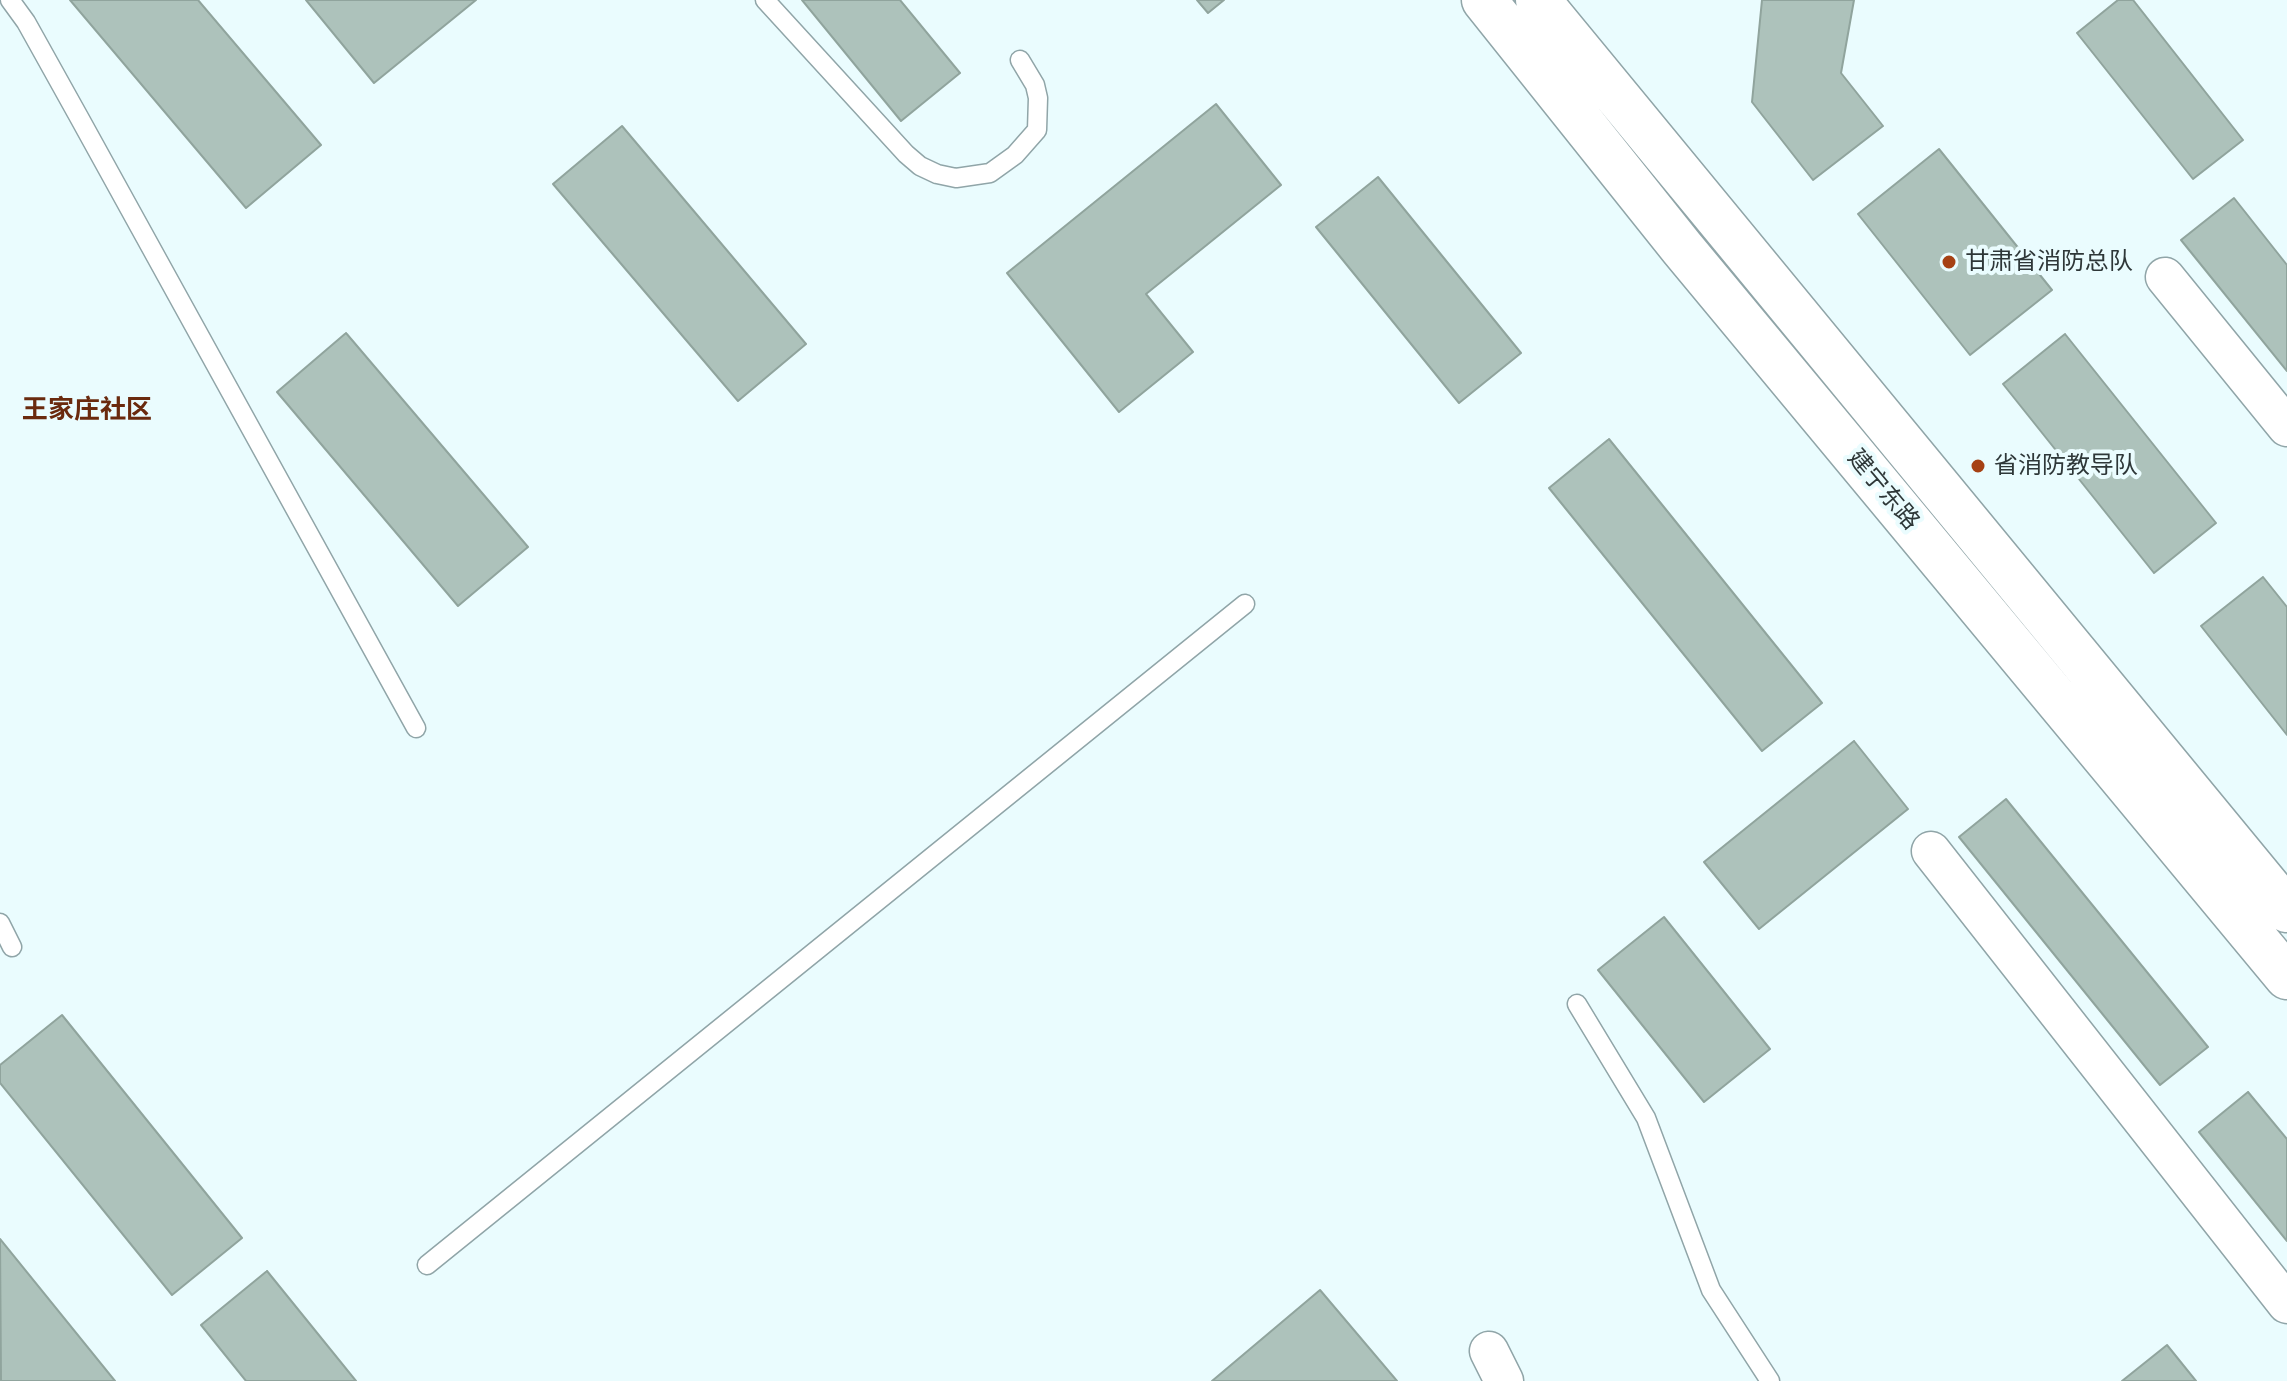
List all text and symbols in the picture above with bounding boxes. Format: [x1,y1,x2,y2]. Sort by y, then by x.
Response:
place label: 甘肃省消防总队 [1965,248,2133,276]
marker: 甘肃省消防总队 [1940,253,1958,271]
district label: 王家庄社区 [22,395,152,427]
street label: 建宁东路 [1841,444,1925,536]
place label: 省消防教导队 [1994,452,2138,480]
marker: 省消防教导队 [1969,457,1987,475]

